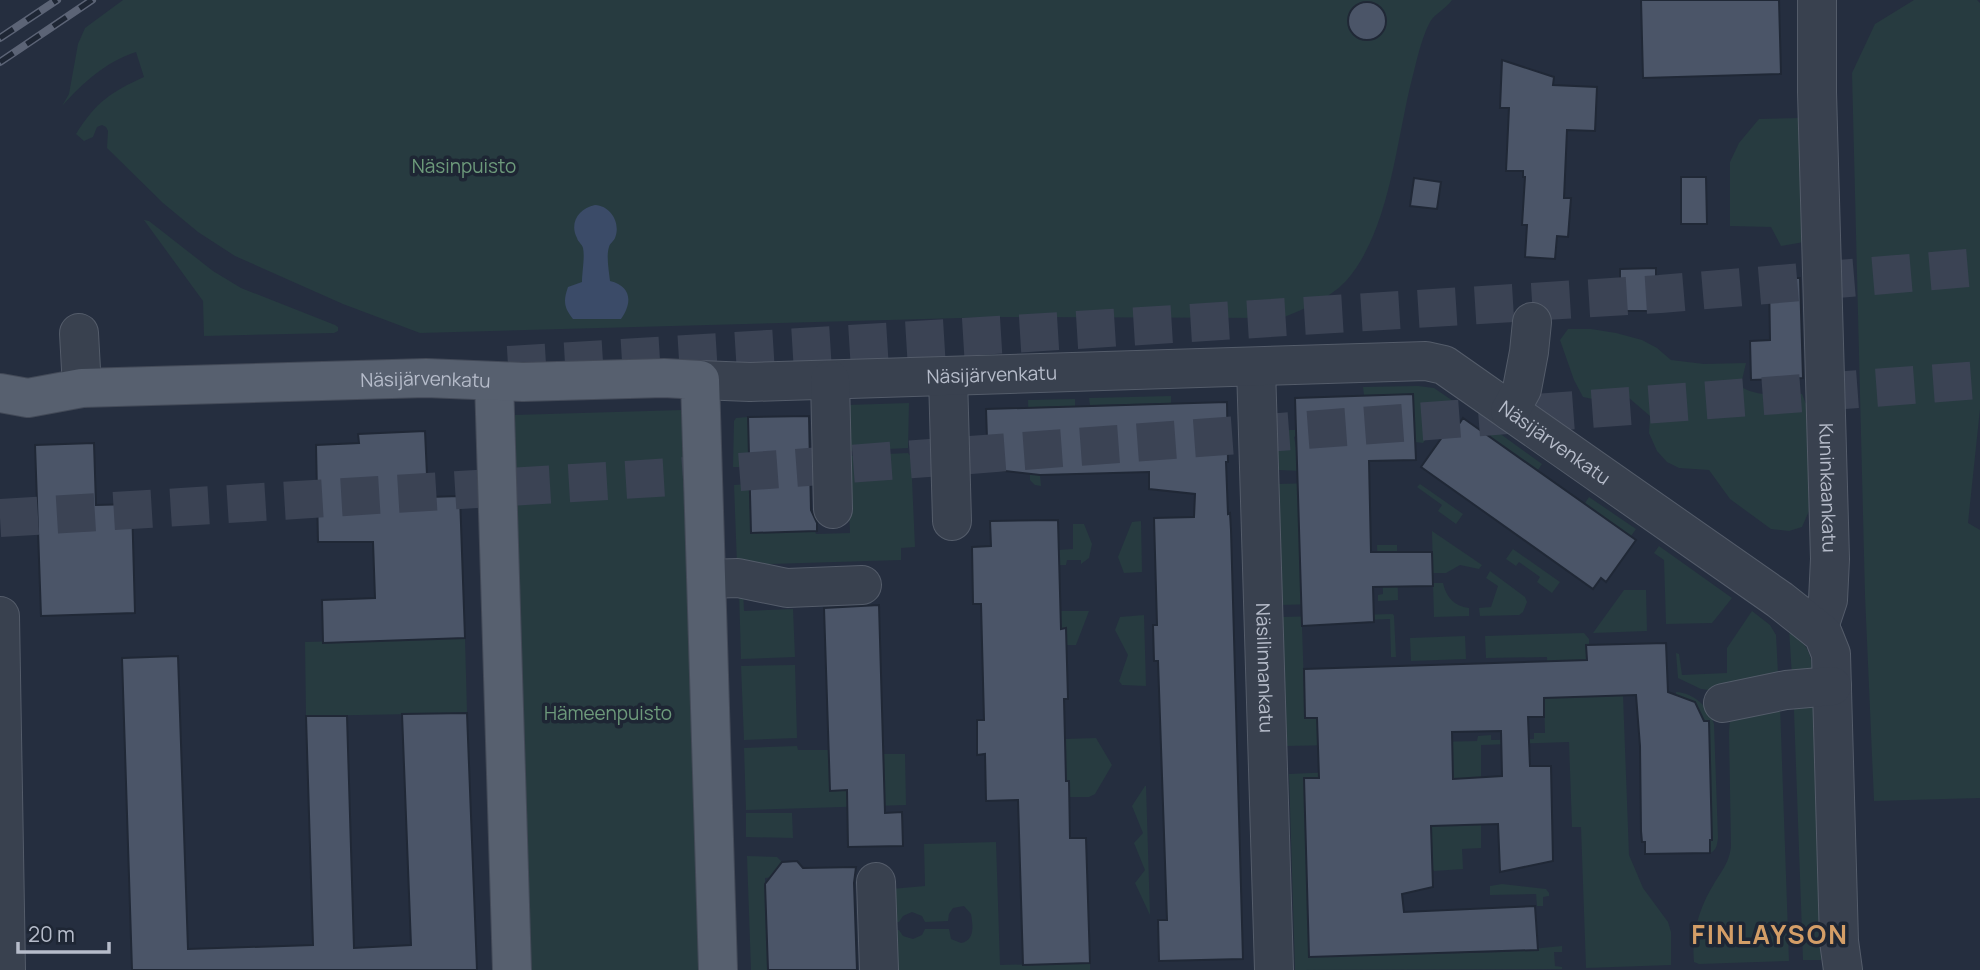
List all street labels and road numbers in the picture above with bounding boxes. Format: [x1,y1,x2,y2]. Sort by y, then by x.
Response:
street label: Näsijärvenkatu [926,359,1057,390]
street label: Näsijärvenkatu [360,365,491,394]
street label: Näsijärvenkatu [1494,394,1616,491]
street label: Kuninkaankatu [1813,423,1843,553]
street label: Näsilinnankatu [1250,602,1280,733]

